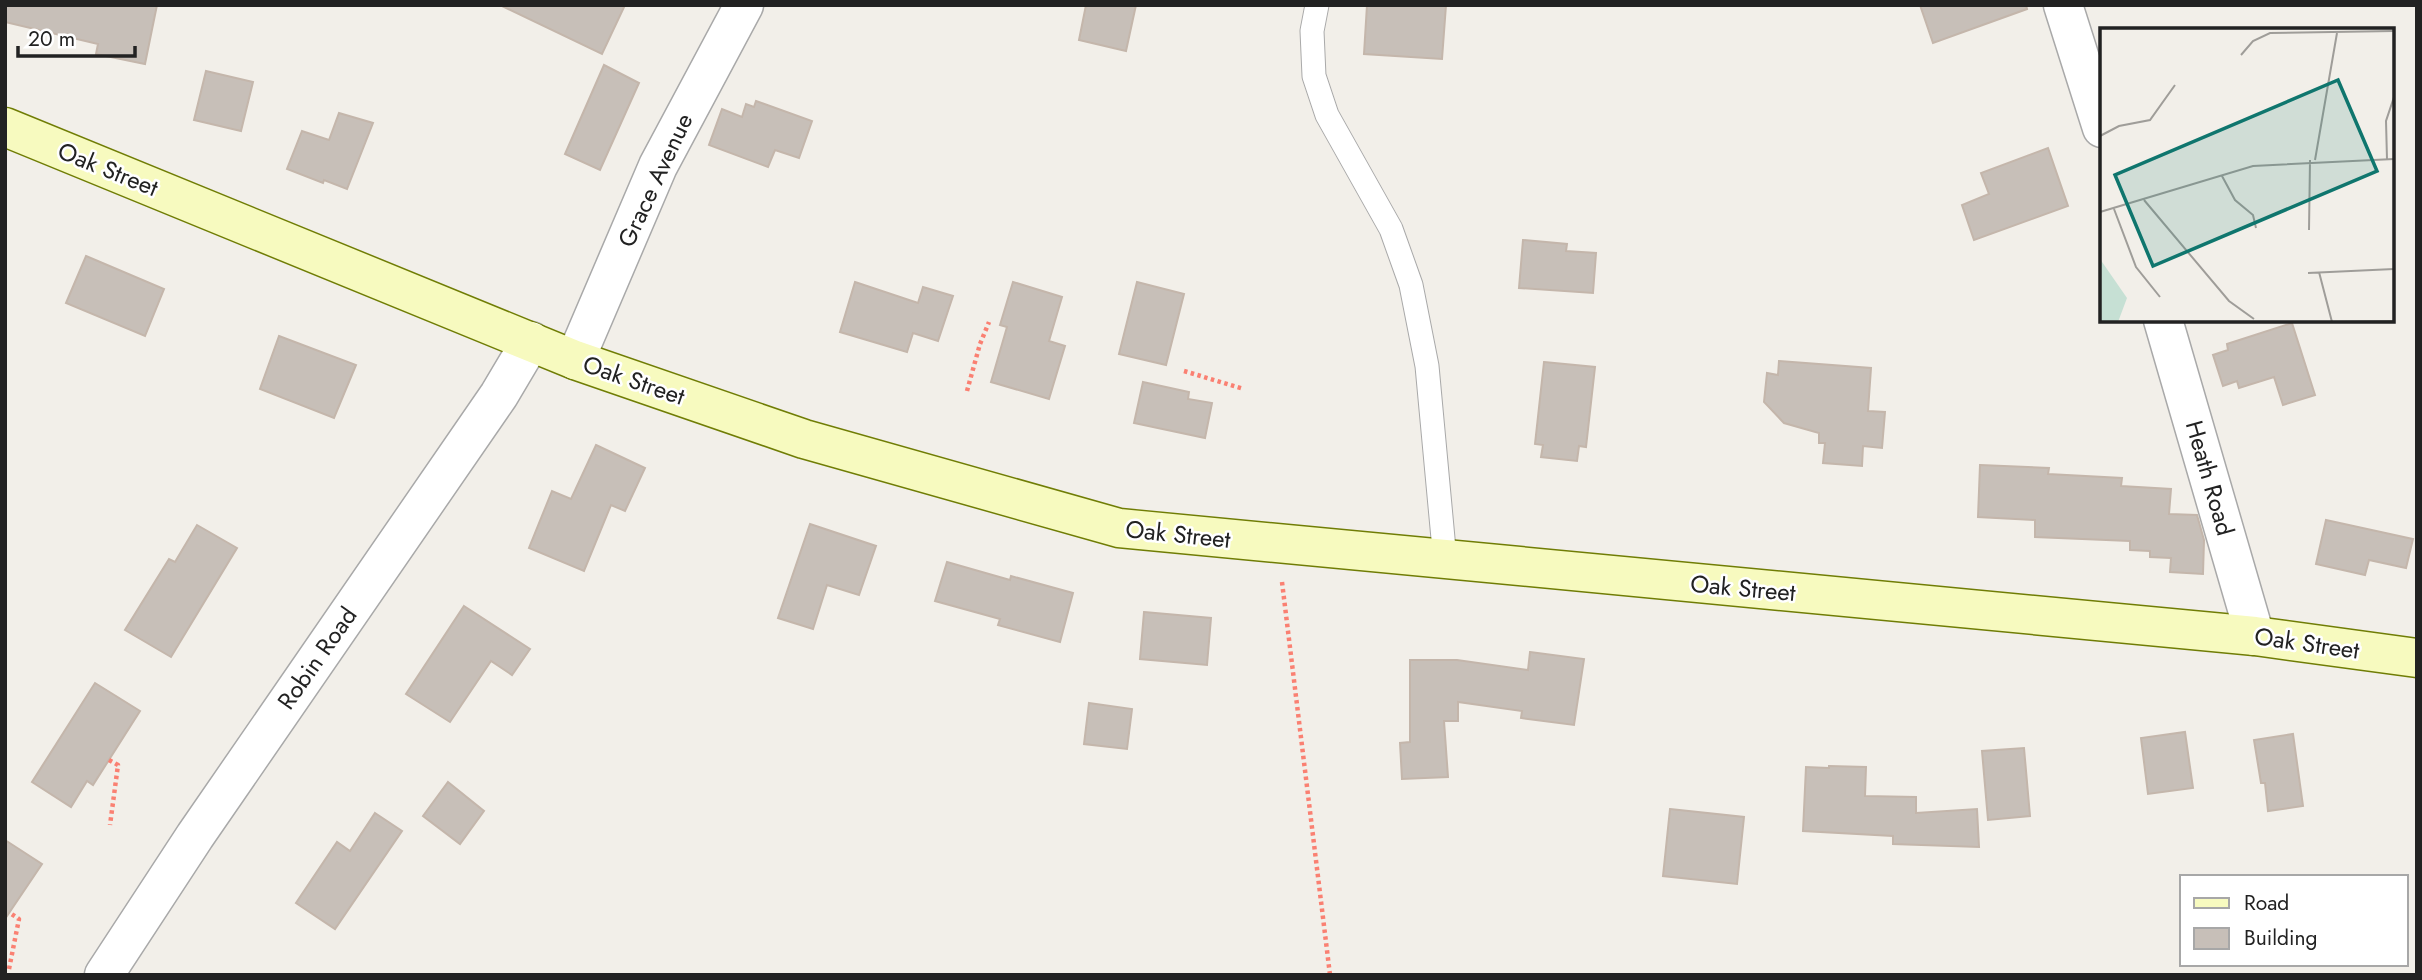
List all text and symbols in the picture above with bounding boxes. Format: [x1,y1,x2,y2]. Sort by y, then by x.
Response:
scale bar [18,14,135,58]
text: 20 m [28,24,75,54]
inset map [2100,28,2394,322]
street label: Grace Avenue [609,107,701,253]
street label: Oak Street [53,133,164,205]
street label: Oak Street [578,346,690,414]
street label: Heath Road [2177,416,2243,540]
street label: Oak Street [1124,511,1233,557]
street label: Oak Street [1689,566,1797,610]
street label: Robin Road [269,600,365,716]
street label: Oak Street [2252,618,2362,668]
legend [2180,875,2408,966]
text: Road [2244,888,2289,918]
text: Building [2244,923,2317,953]

